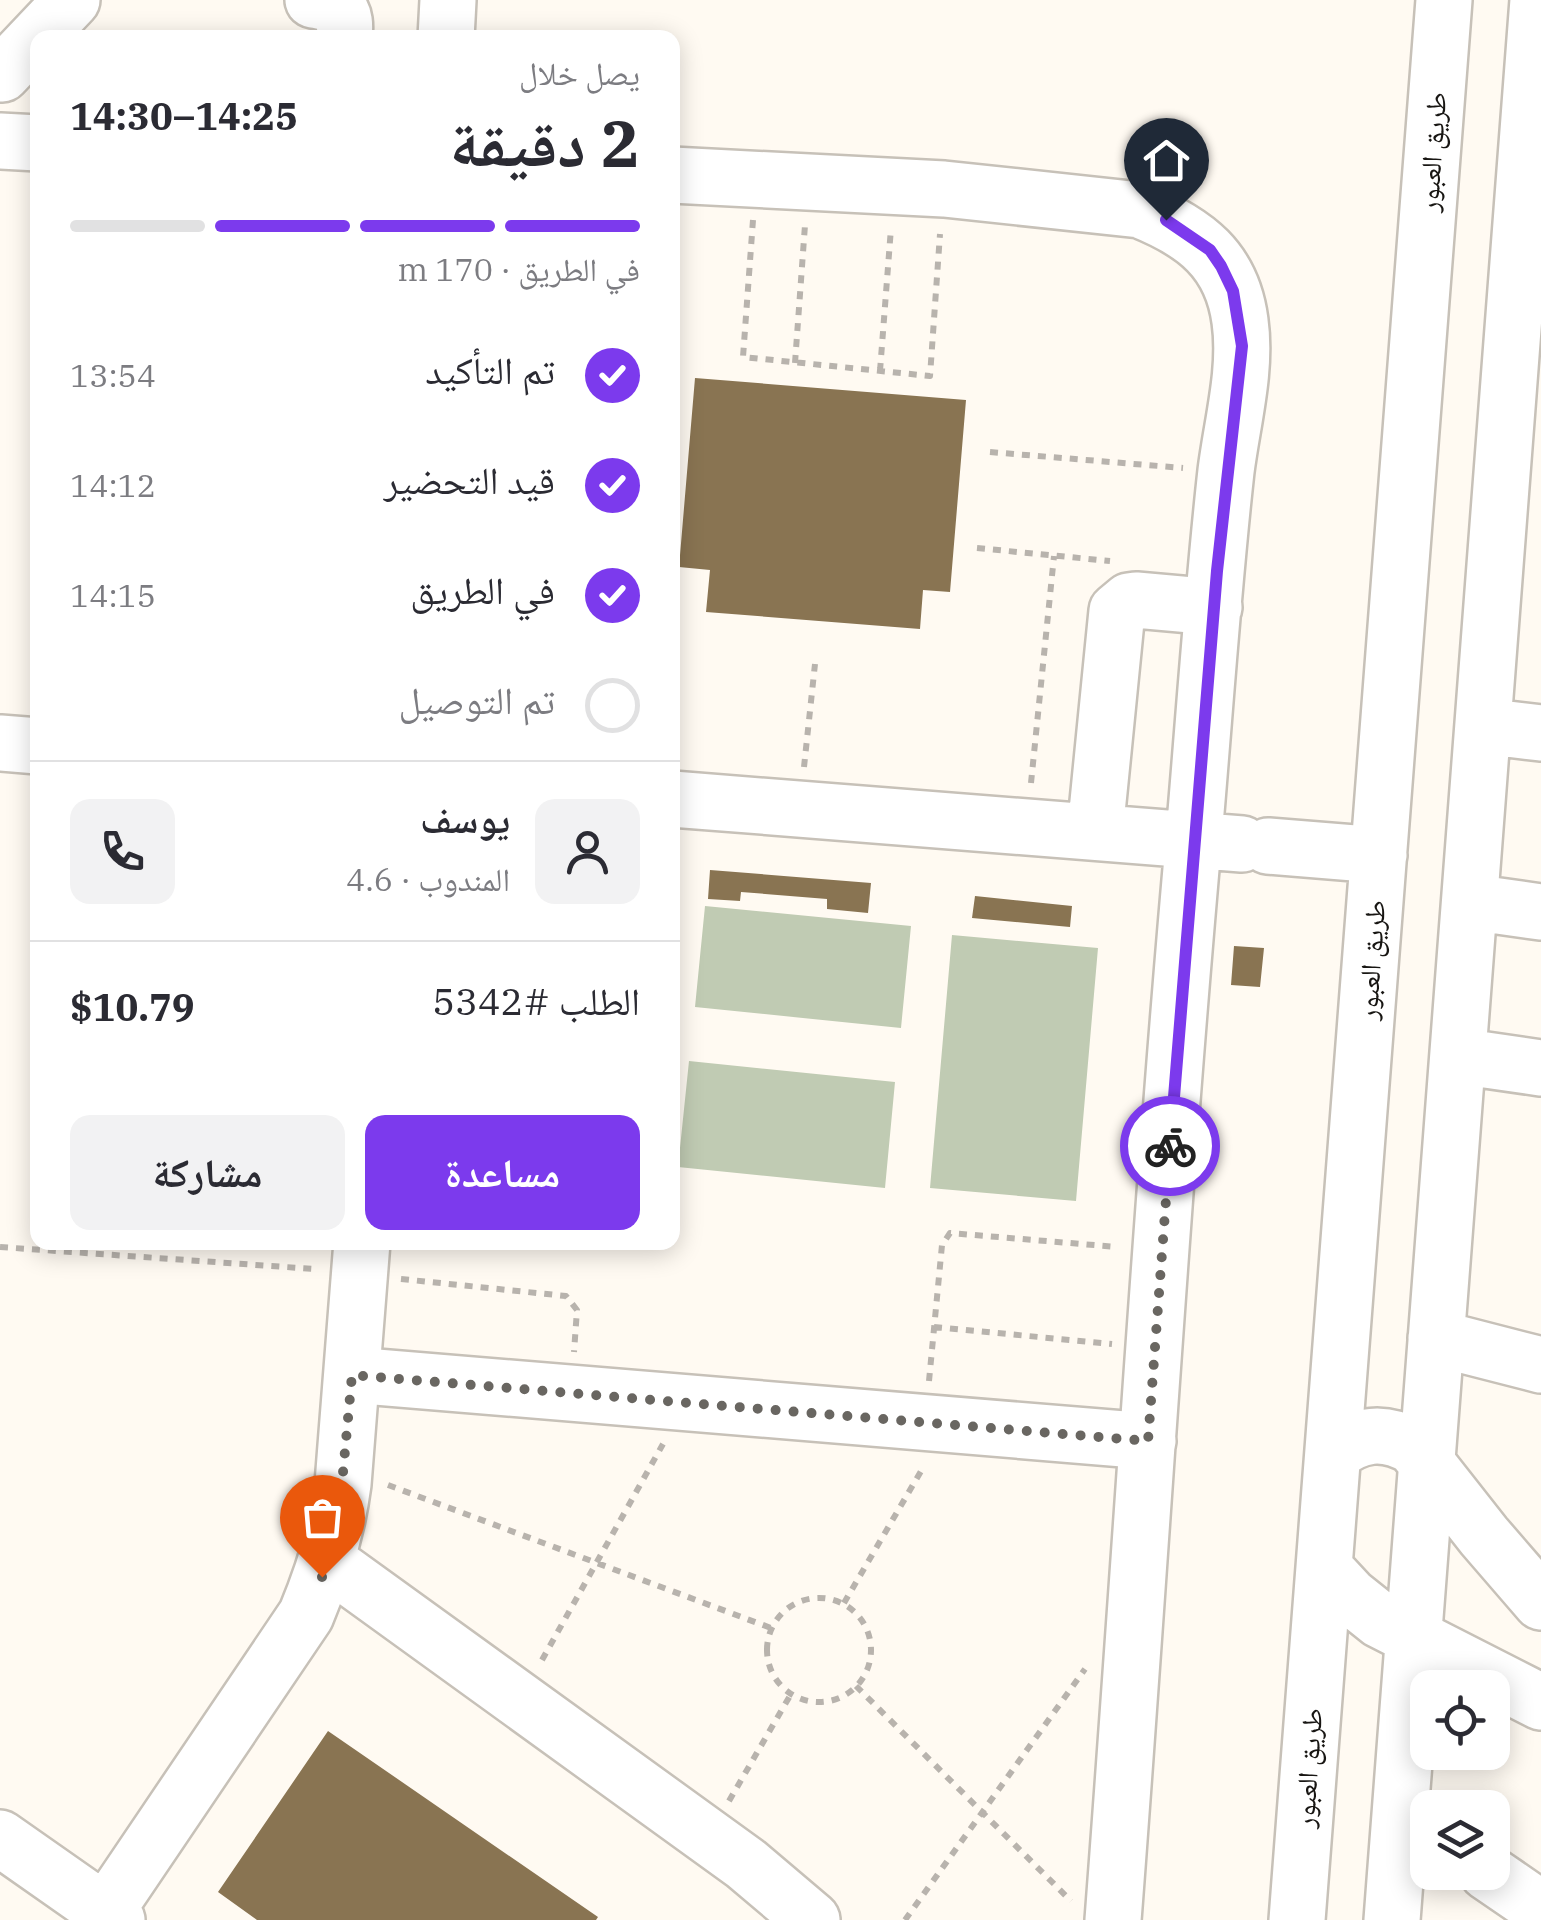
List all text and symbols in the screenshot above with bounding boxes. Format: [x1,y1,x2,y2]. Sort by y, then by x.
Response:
text: يصل خلال [519,52,640,94]
text: 14:25–14:30 [70,91,298,140]
street label: طريق العبور [1409,91,1454,214]
text: 2 دقيقة [449,100,640,185]
pin [1124,118,1209,221]
icon: home [1139,133,1194,188]
text: في الطريق · 170 m [397,248,640,290]
text: تم التأكيد [425,345,555,394]
icon: check [585,348,640,403]
text: 13:54 [70,354,156,396]
text: قيد التحضير [384,455,555,504]
icon: check [585,458,640,513]
text: 14:12 [70,464,156,506]
text: في الطريق [410,565,555,614]
icon: check [585,568,640,623]
text: 14:15 [70,574,156,616]
text: تم التوصيل [399,675,555,724]
text: يوسف [420,794,510,843]
button: phone [70,799,175,904]
button: person [535,799,640,904]
text: المندوب · 4.6 [346,858,510,900]
street label: طريق العبور [1348,899,1393,1022]
text: الطلب #5342 [432,976,640,1025]
text: $10.79 [70,982,195,1031]
courier [1120,1096,1220,1196]
button: مشاركة [70,1115,345,1230]
button: مساعدة [365,1115,640,1230]
icon: bike [1143,1119,1198,1174]
pin [280,1475,365,1578]
icon: bag [295,1490,350,1545]
map controls [1410,1670,1510,1890]
button: locate [1410,1670,1510,1770]
street label: طريق العبور [1285,1707,1330,1830]
button: layers [1410,1790,1510,1890]

